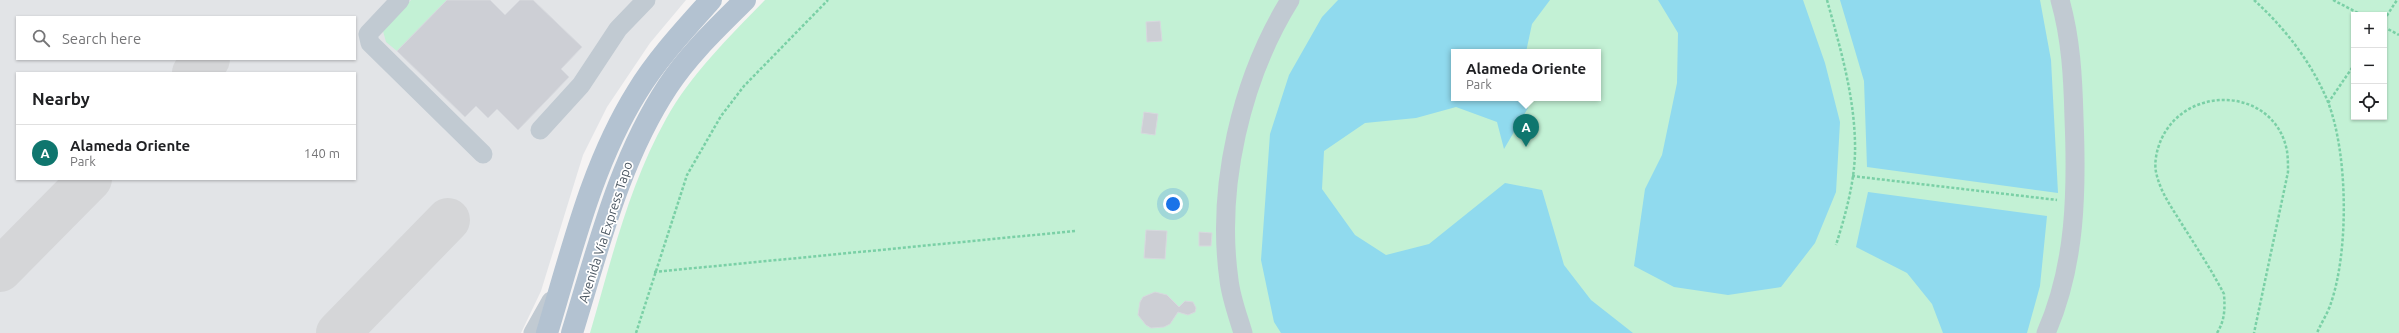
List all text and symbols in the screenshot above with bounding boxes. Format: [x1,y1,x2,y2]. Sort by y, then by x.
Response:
map controls [2351,12,2387,120]
button: + [2351,12,2387,48]
search box [16,16,356,60]
icon: search [30,27,52,49]
text: Search here [62,30,141,47]
button: − [2351,48,2387,84]
popup [1451,49,1601,101]
text: Alameda Oriente [1466,60,1586,77]
text: Park [1466,77,1492,91]
button: locate [2351,84,2387,120]
text: Nearby [32,89,90,108]
pin: A [1513,114,1539,147]
text: Alameda Oriente [70,137,190,154]
text: A [40,146,50,160]
text: 140 m [304,146,340,160]
text: Park [70,154,96,168]
street label: Avenida Vía Express Tapo [576,160,634,304]
your location [1163,194,1183,214]

